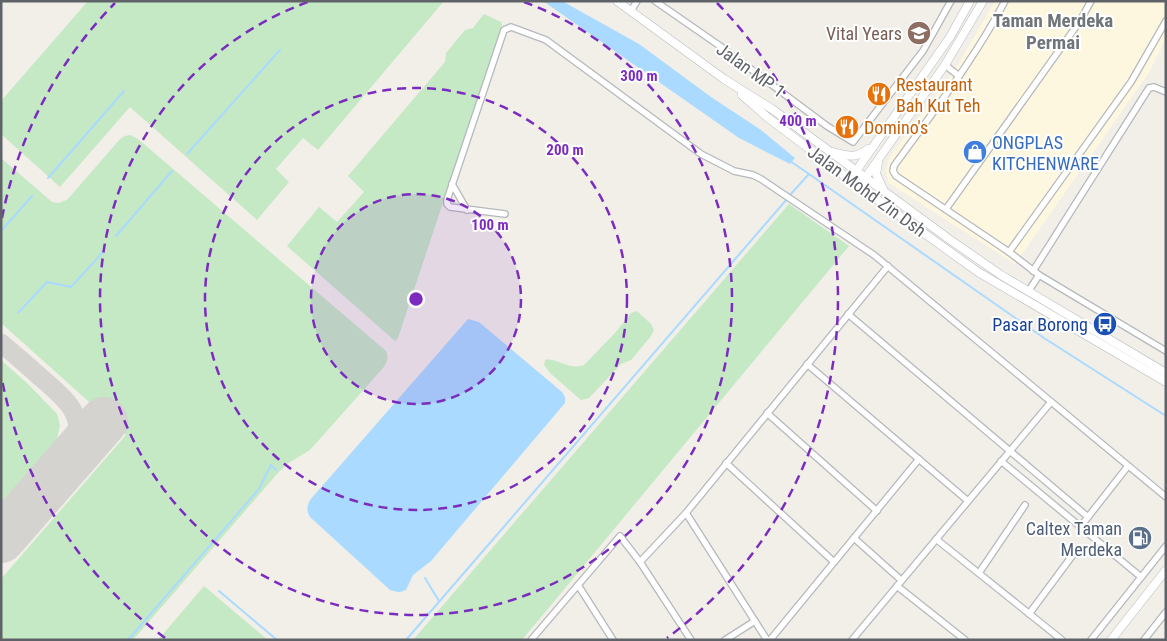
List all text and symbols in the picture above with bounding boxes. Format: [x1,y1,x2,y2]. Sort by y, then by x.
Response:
district label: Taman Merdeka Permai [993,9,1113,54]
school or university icon: Vital Years [906,20,932,46]
place label: Vital Years [826,23,902,44]
street label: Jalan MP 1 [713,38,789,102]
text: 300 m [620,67,658,85]
place label: Restaurant Bah Kut Teh [896,74,980,116]
restaurant icon: Restaurant Bah Kut Teh [866,81,892,107]
text: 400 m [779,112,817,130]
restaurant icon: Domino's [834,114,860,140]
place label: Domino's [864,117,928,138]
place label: ONGPLAS KITCHENWARE [992,132,1099,174]
shop icon: ONGPLAS KITCHENWARE [962,139,988,165]
text: 200 m [546,141,584,159]
street label: Jalan Mohd Zin Dsh [804,141,930,241]
text: 100 m [471,216,509,234]
centre of rings [407,290,425,308]
bus stop icon: Pasar Borong [1092,311,1118,337]
place label: Pasar Borong [992,314,1088,335]
place label: Caltex Taman Merdeka [1026,518,1122,560]
fuel station icon: Caltex Taman Merdeka [1127,525,1153,551]

